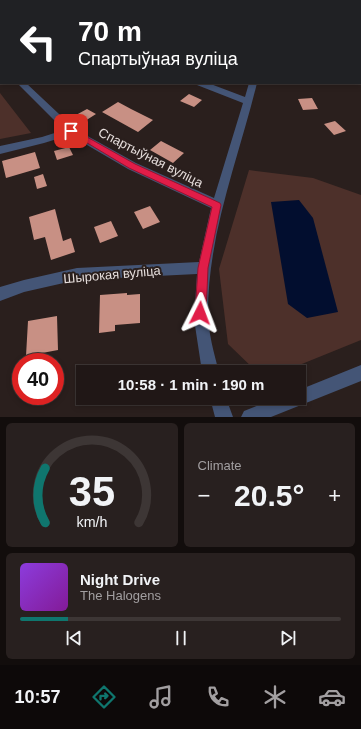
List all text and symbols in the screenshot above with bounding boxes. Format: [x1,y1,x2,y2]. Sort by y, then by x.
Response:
icon: left [12,16,64,68]
text: 70 m [78,16,142,47]
text: Спартыўная вуліца [78,49,238,69]
pin [54,114,88,148]
icon: arrive [60,120,82,142]
street label: Спартыўная вуліца [96,125,206,191]
street label: Шырокая вуліца [63,263,162,286]
position arrow [179,292,221,334]
speed limit sign: 40 [12,353,64,405]
text: 10:58 · 1 min · 190 m [118,376,264,393]
text: Climate [198,458,242,473]
text: 35 [69,468,115,515]
text: 20.5° [234,479,304,512]
text: − [198,483,210,508]
text: + [328,483,341,508]
text: km/h [76,514,107,530]
text: Night Drive [80,571,160,588]
text: The Halogens [80,588,161,603]
icon: previous [63,627,85,649]
icon: pause [170,627,192,649]
icon: next [277,627,299,649]
icon: directions [90,683,118,711]
icon: music [147,683,175,711]
icon: phone [204,683,232,711]
icon: climate [261,683,289,711]
icon: car [318,683,346,711]
text: 10:57 [15,687,61,707]

